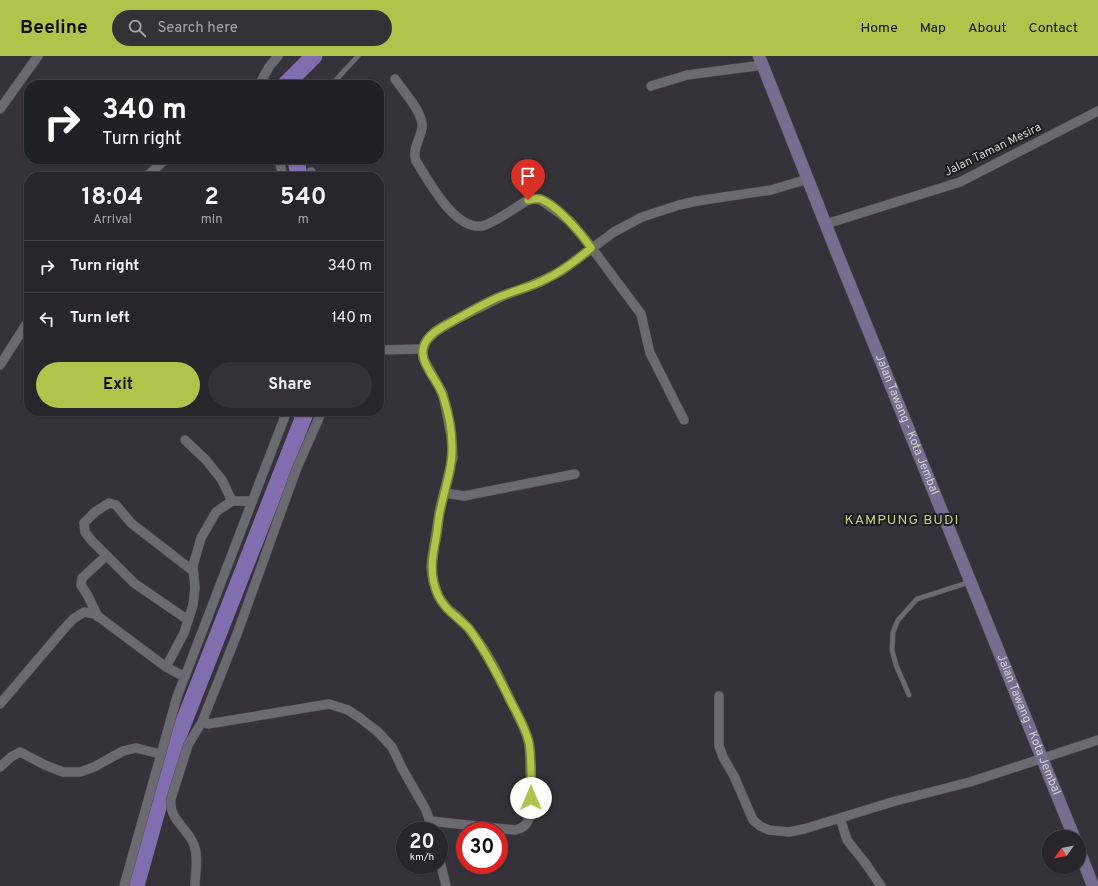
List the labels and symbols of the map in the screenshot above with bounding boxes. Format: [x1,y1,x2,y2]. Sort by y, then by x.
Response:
street label: Jalan Taman Mesira [942,120,1044,180]
pin [511,159,545,200]
street label: Jalan Tawang - Kota Jembal [871,352,942,497]
district label: KAMPUNG BUDI [845,512,959,529]
street label: Jalan Tawang - Kota Jembal [993,652,1064,798]
position arrow [510,777,552,819]
speed limit sign: 30 [456,822,508,874]
north arrow [1042,830,1086,874]

